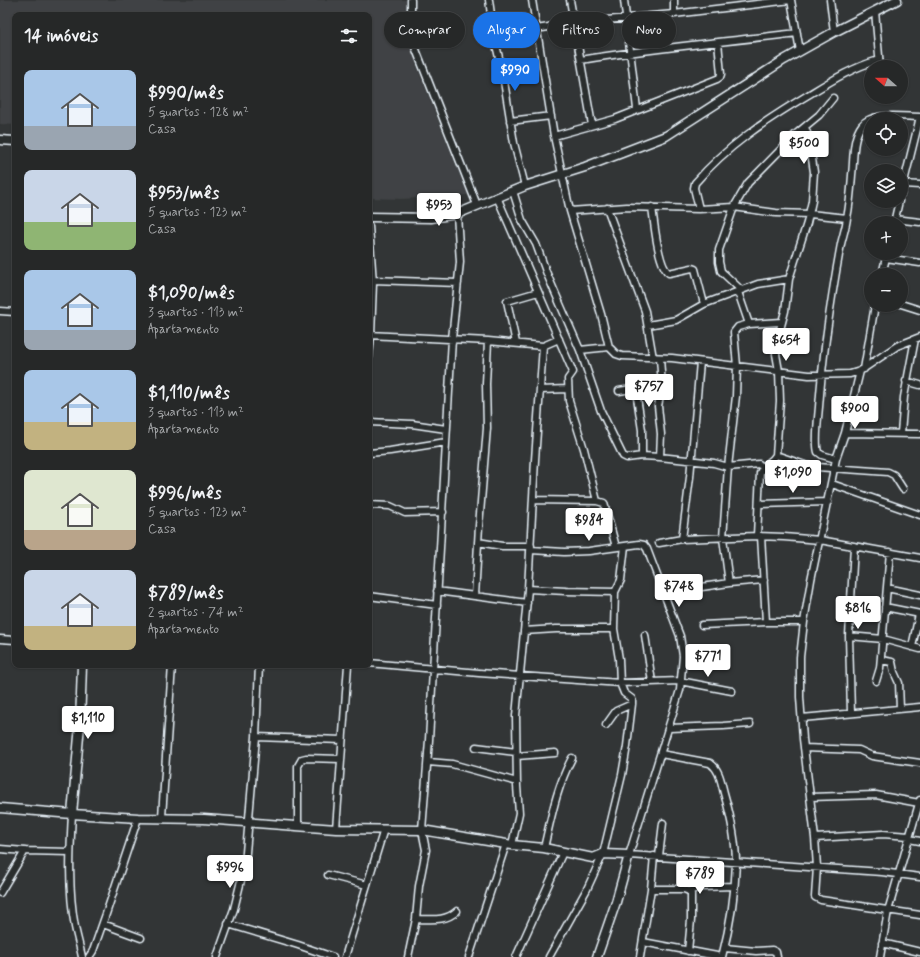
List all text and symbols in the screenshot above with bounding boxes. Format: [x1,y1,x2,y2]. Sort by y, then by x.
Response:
chip: Comprar [384,12,465,48]
chip: Alugar [473,12,540,48]
chip: Filtros [548,12,614,48]
chip: Novo [622,12,676,48]
text: 14 imóveis [24,25,98,47]
icon: filters [338,25,360,47]
pin: $990 [491,58,539,92]
north arrow [864,60,908,104]
map controls [864,60,908,312]
text: $990 [500,62,530,79]
text: $990/mês [148,82,224,104]
icon: home [56,86,104,134]
text: 5 quartos · 128 m² [148,104,249,121]
button: locate [864,112,908,156]
text: Casa [148,121,176,138]
pin: $500 [780,131,828,165]
text: $500 [789,135,819,152]
button: layers [864,164,908,208]
text: $953/mês [148,182,219,204]
icon: home [56,186,104,234]
pin: $953 [415,193,463,227]
text: $953 [426,197,452,214]
text: 5 quartos · 123 m² [148,204,247,221]
button: + [864,216,908,260]
text: Casa [148,221,176,238]
button: − [864,268,908,312]
text: $1,090/mês [148,282,234,304]
icon: home [56,286,104,334]
text: 3 quartos · 113 m² [148,304,244,321]
text: Apartamento [148,321,219,338]
pin: $654 [762,328,810,362]
text: $654 [772,332,800,349]
pin: $757 [625,374,673,408]
text: $757 [634,378,664,395]
text: $1,110/mês [148,382,230,404]
icon: home [56,386,104,434]
pin: $900 [831,396,879,430]
text: $900 [840,400,870,417]
text: 3 quartos · 113 m² [148,404,244,421]
text: Apartamento [148,421,219,438]
pin: $1,090 [760,460,826,494]
text: $1,090 [774,464,812,481]
text: $996/mês [148,482,221,504]
icon: home [56,486,104,534]
text: 5 quartos · 123 m² [148,504,247,521]
pin: $984 [565,508,613,542]
text: $984 [575,512,603,529]
text: Casa [148,521,176,538]
pin: $748 [655,574,703,608]
text: $748 [664,578,694,595]
text: $789/mês [148,582,224,604]
icon: home [56,586,104,634]
pin: $816 [834,596,882,630]
text: $816 [845,600,871,617]
text: 2 quartos · 74 m² [148,604,243,621]
text: Apartamento [148,621,219,638]
pin: $771 [684,644,732,678]
text: $771 [694,648,722,665]
pin: $1,110 [55,706,121,740]
text: $1,110 [71,710,105,727]
pin: $996 [206,855,254,889]
text: $996 [216,859,244,876]
pin: $789 [676,861,724,895]
text: $789 [685,865,715,882]

